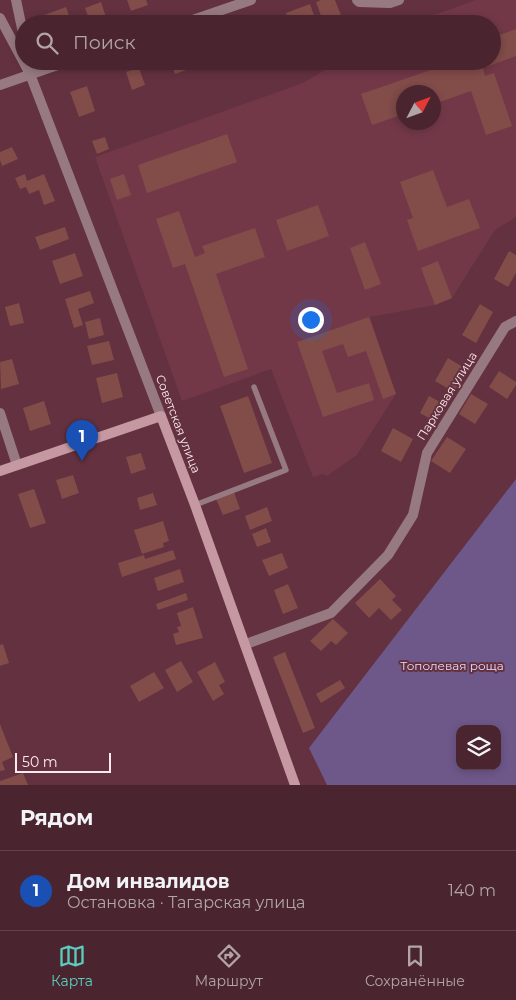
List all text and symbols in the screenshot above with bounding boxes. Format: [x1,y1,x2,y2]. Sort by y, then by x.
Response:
search box [15,15,501,70]
icon: search [33,29,61,57]
text: Поиск [73,31,136,54]
north arrow [396,85,441,130]
your location [298,307,324,333]
street label: Парковая улица [413,349,480,443]
street label: Советская улица [153,372,204,475]
pin: 1 [66,420,98,461]
park label: Тополевая роща [400,658,504,673]
map controls [456,725,501,770]
button: layers [456,725,501,770]
scale bar [15,750,111,773]
text: 50 m [22,753,58,771]
text: Рядом [20,805,93,830]
text: Дом инвалидов [67,870,230,893]
text: 1 [33,881,39,900]
text: 140 m [448,881,496,900]
text: Остановка · Тагарская улица [67,893,305,912]
tab: Карта [51,942,93,990]
tab: Маршрут [195,942,263,990]
tab: Сохранённые [365,942,465,990]

